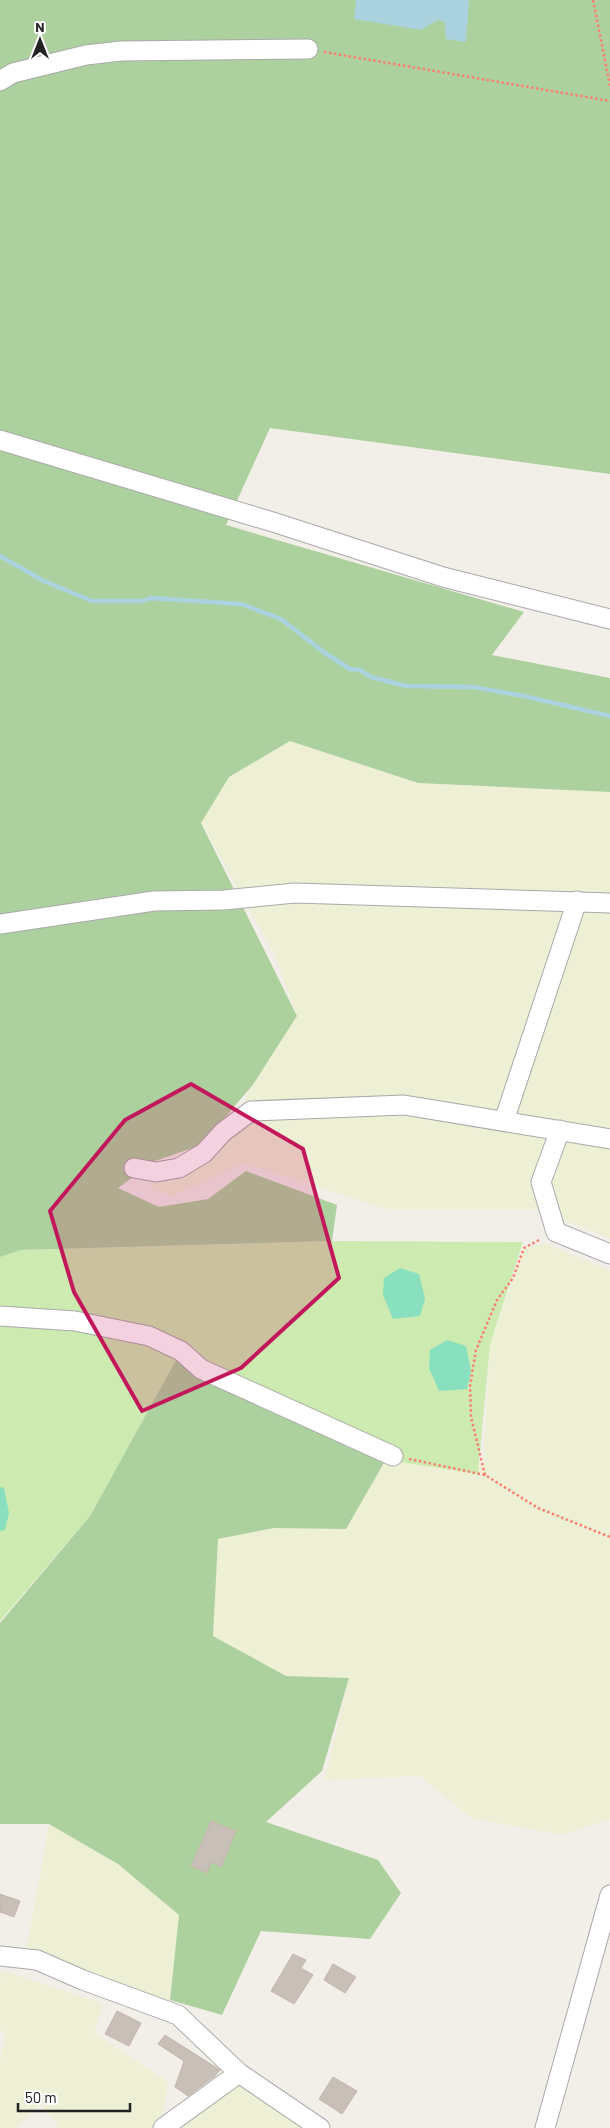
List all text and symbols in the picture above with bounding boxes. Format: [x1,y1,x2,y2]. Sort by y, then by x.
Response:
north arrow [15,15,65,65]
text: N [35,18,45,35]
scale bar [18,2080,130,2112]
text: 50 m [25,2088,57,2106]

